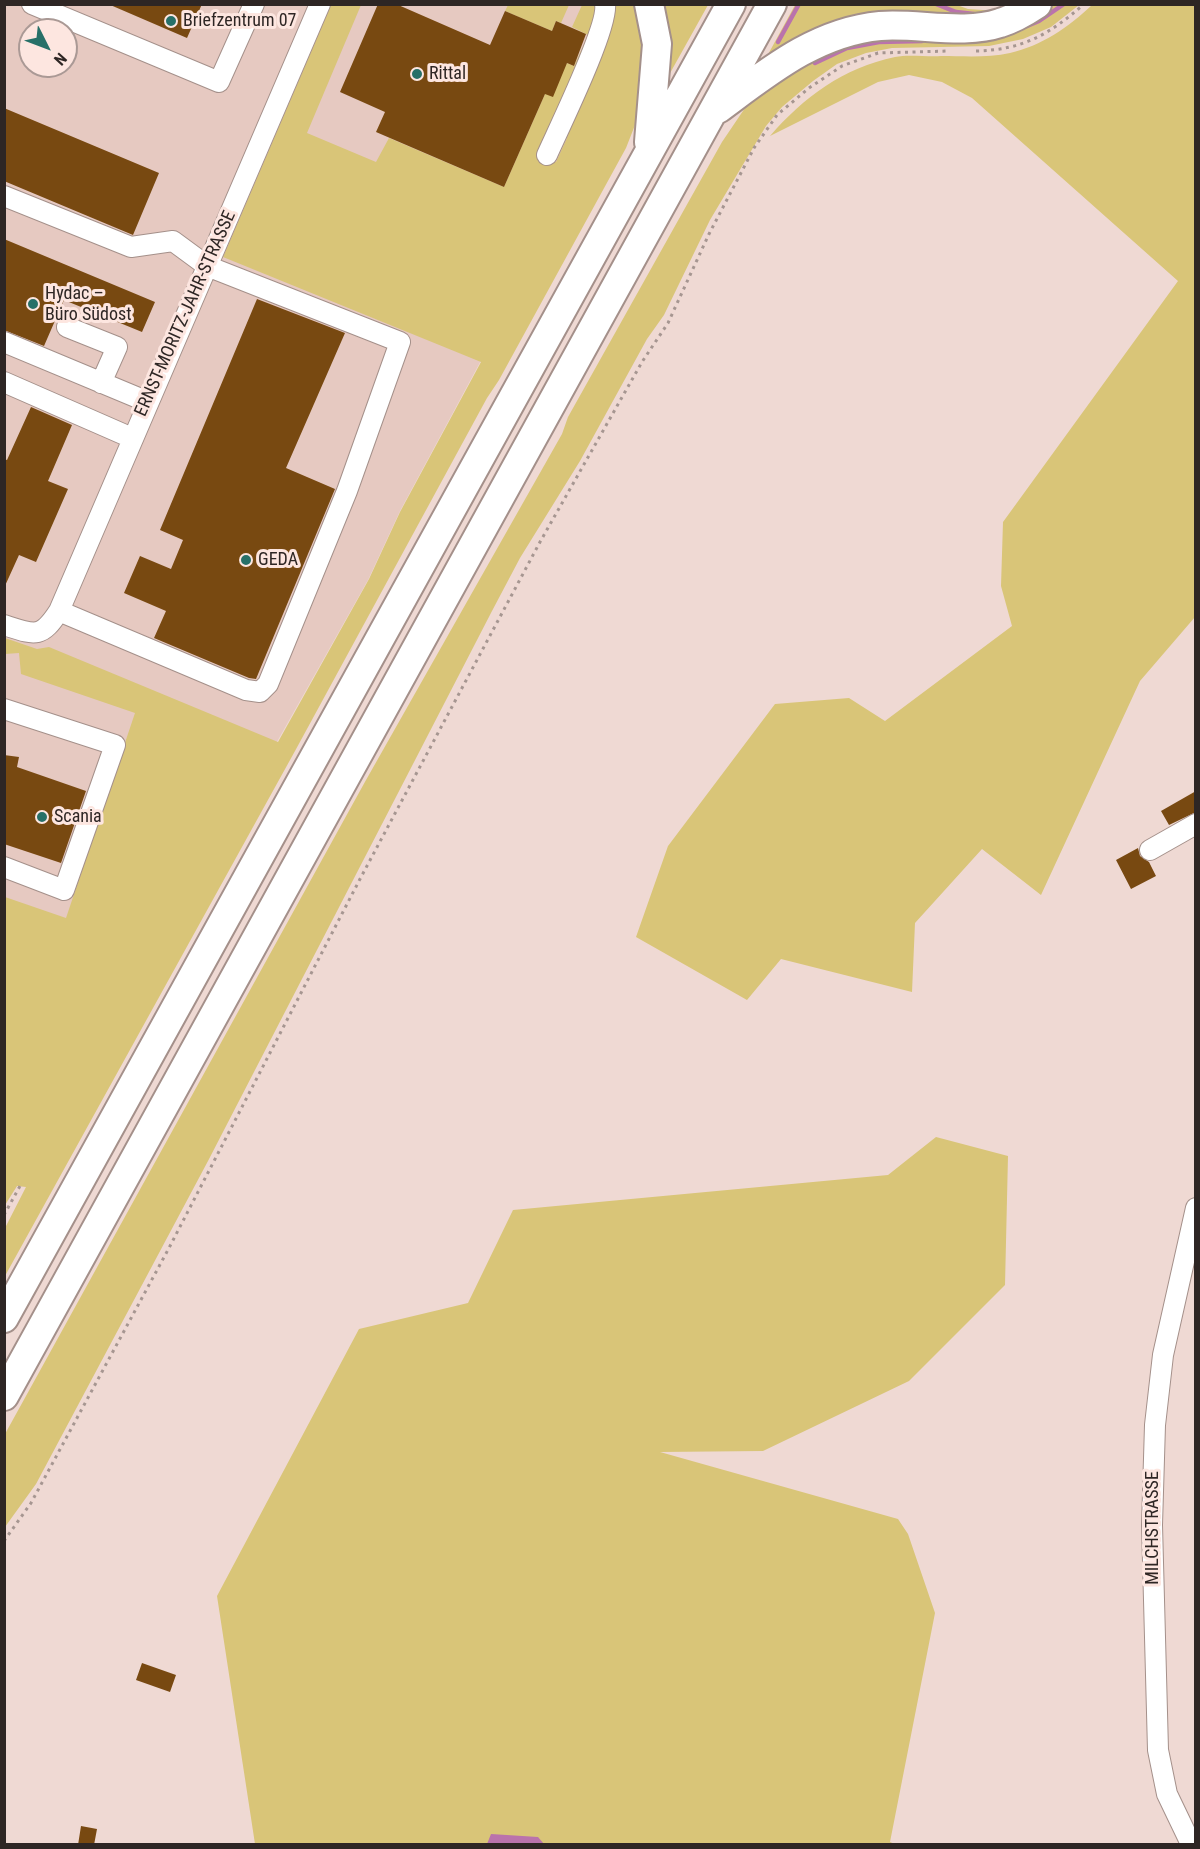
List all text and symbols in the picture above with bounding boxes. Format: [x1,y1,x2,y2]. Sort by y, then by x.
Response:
place label: Briefzentrum 07 [183,10,296,32]
marker: Briefzentrum 07 [164,14,178,28]
north arrow [18,18,78,78]
text: N [50,49,71,69]
place label: Rittal [429,63,466,85]
marker: Rittal [410,67,424,81]
street label: ERNST-MORITZ-JAHR-STRASSE [131,208,241,420]
place label: Hydac – Büro Südost [45,283,132,326]
marker: Hydac – Büro Südost [26,297,40,311]
place label: GEDA [258,549,298,571]
marker: GEDA [239,553,253,567]
place label: Scania [54,806,102,828]
marker: Scania [35,810,49,824]
street label: MILCHSTRASSE [1142,1471,1164,1585]

